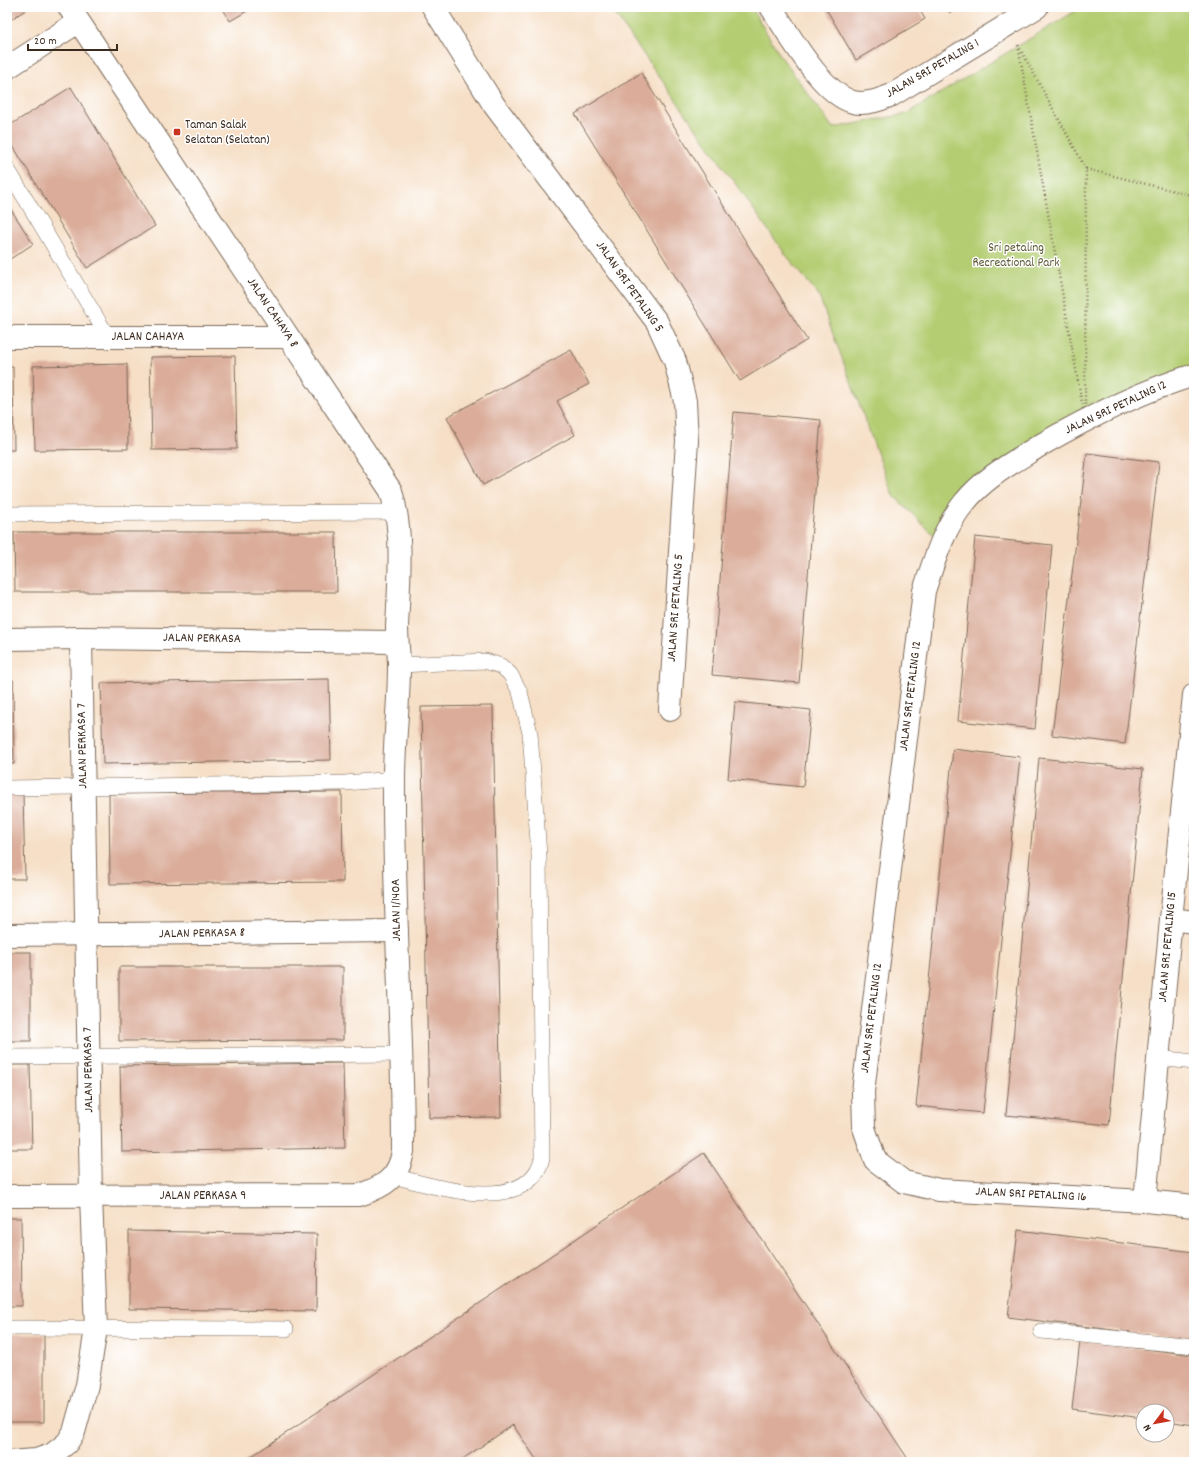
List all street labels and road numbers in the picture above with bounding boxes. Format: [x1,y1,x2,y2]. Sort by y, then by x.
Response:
street label: JALAN SRI PETALING 1 [883,35,983,103]
street label: JALAN SRI PETALING 5 [590,237,668,337]
street label: JALAN CAHAYA 8 [241,274,303,352]
street label: JALAN CAHAYA [112,328,184,347]
street label: JALAN SRI PETALING 12 [1062,376,1170,440]
street label: JALAN SRI PETALING 5 [663,553,689,663]
street label: JALAN PERKASA [163,629,241,649]
street label: JALAN SRI PETALING 12 [895,640,927,752]
street label: JALAN PERKASA 7 [73,703,93,789]
street label: JALAN 1/140A [387,879,407,941]
street label: JALAN SRI PETALING 15 [1154,891,1182,1003]
street label: JALAN PERKASA 8 [159,924,245,944]
street label: JALAN SRI PETALING 12 [856,962,888,1074]
street label: JALAN PERKASA 7 [79,1027,99,1113]
street label: JALAN SRI PETALING 16 [975,1183,1087,1207]
street label: JALAN PERKASA 9 [160,1187,246,1206]

